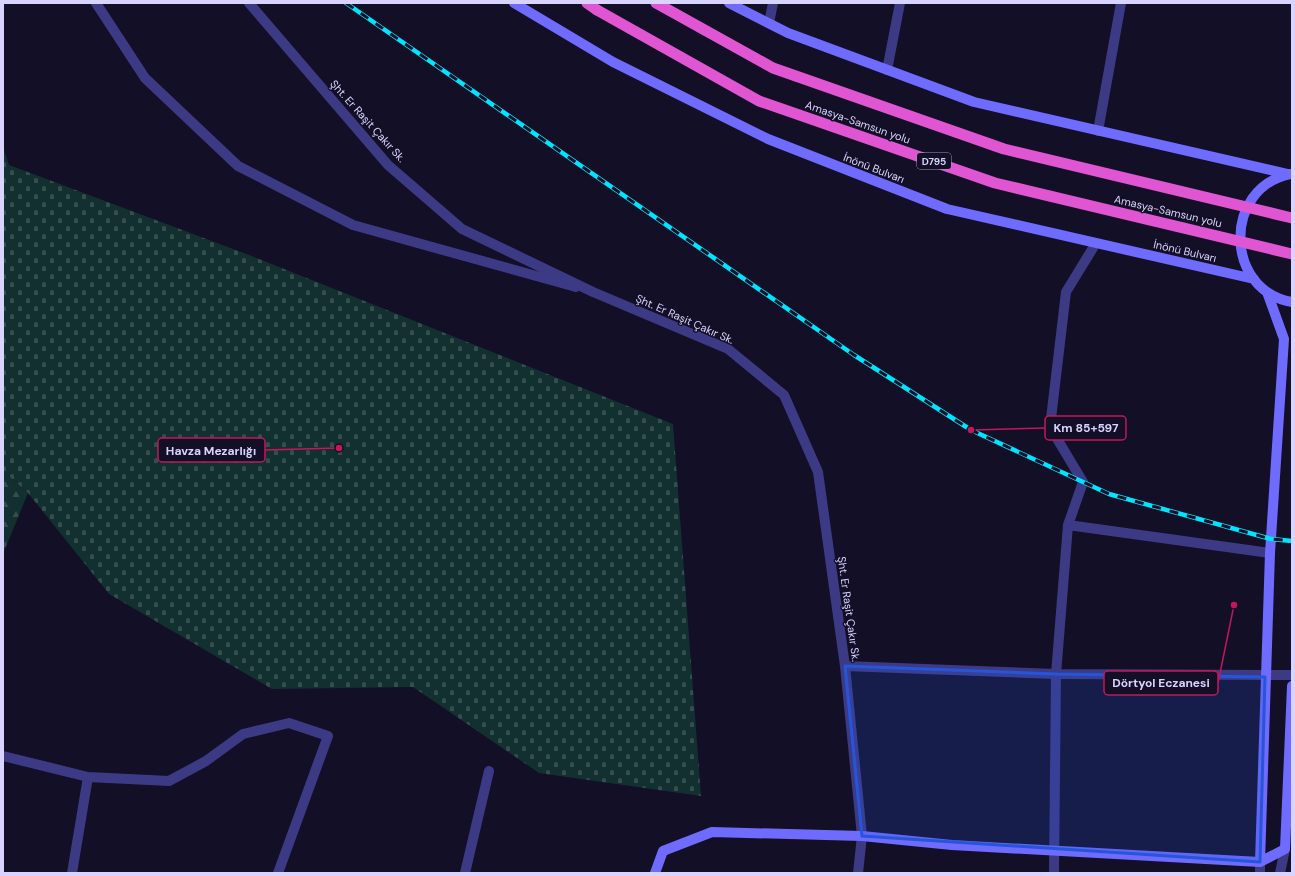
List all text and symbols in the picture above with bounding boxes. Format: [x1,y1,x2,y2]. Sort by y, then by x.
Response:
street label: Şht. Er Raşit Çakır Sk. [327,77,409,165]
street label: Amasya-Samsun yolu [804,97,912,147]
street label: İnönü Bulvarı [841,150,907,186]
road number: D795 [917,153,951,169]
street label: Amasya-Samsun yolu [1113,192,1223,230]
street label: İnönü Bulvarı [1152,237,1218,265]
street label: Şht. Er Raşit Çakır Sk. [634,291,736,347]
callout: Km 85+597 [1045,416,1126,440]
text: Km 85+597 [1053,420,1119,436]
callout: Havza Mezarlığı [158,438,265,462]
text: Havza Mezarlığı [166,443,256,459]
street label: Şht. Er Raşit Çakır Sk. [835,556,863,662]
callout: Dörtyol Eczanesi [1104,671,1218,695]
text: Dörtyol Eczanesi [1112,675,1210,691]

